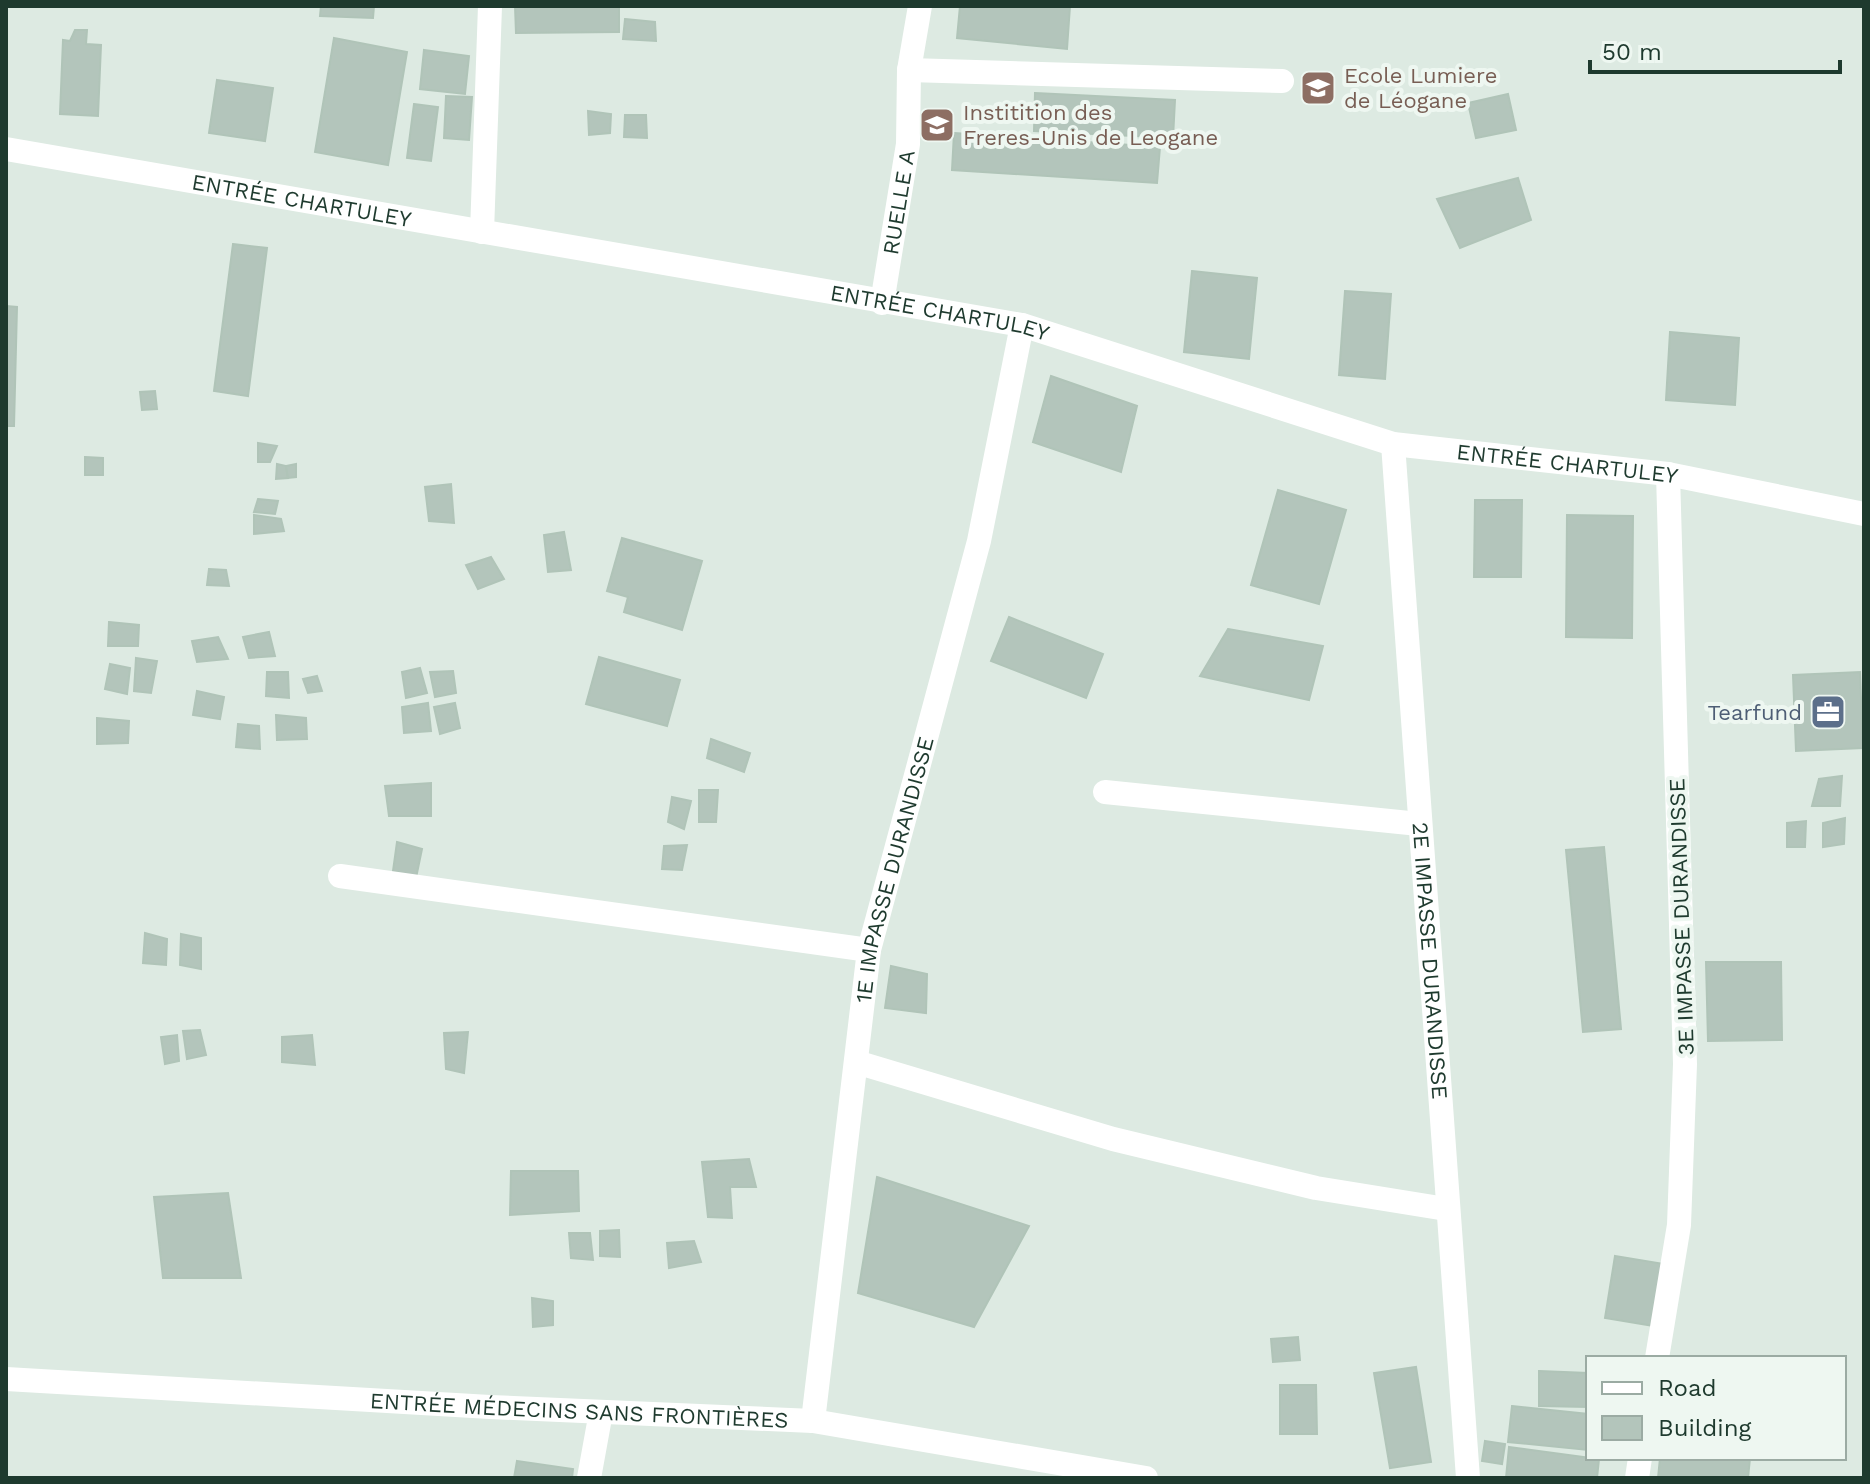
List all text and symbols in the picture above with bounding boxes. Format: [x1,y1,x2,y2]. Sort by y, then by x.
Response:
scale bar [1590,24,1840,74]
text: 50 m [1602,38,1662,66]
place label: Ecole Lumiere de Léogane [1344,63,1497,113]
school or university icon: Ecole Lumiere de Léogane [1299,69,1337,107]
place label: Institition des Freres-Unis de Leogane [963,100,1218,150]
school or university icon: Institition des Freres-Unis de Leogane [918,106,956,144]
street label: RUELLE A [878,148,920,257]
street label: ENTRÉE CHARTULEY [190,169,414,232]
street label: ENTRÉE CHARTULEY [828,280,1053,346]
street label: ENTRÉE CHARTULEY [1455,439,1680,489]
office icon: Tearfund [1809,693,1847,731]
place label: Tearfund [1707,700,1802,725]
street label: 1E IMPASSE DURANDISSE [851,734,939,1004]
street label: 3E IMPASSE DURANDISSE [1664,778,1699,1056]
street label: 2E IMPASSE DURANDISSE [1407,821,1452,1100]
legend [1586,1356,1846,1460]
text: Road [1658,1374,1717,1402]
street label: ENTRÉE MÉDECINS SANS FRONTIÈRES [369,1388,789,1433]
text: Building [1658,1414,1751,1442]

